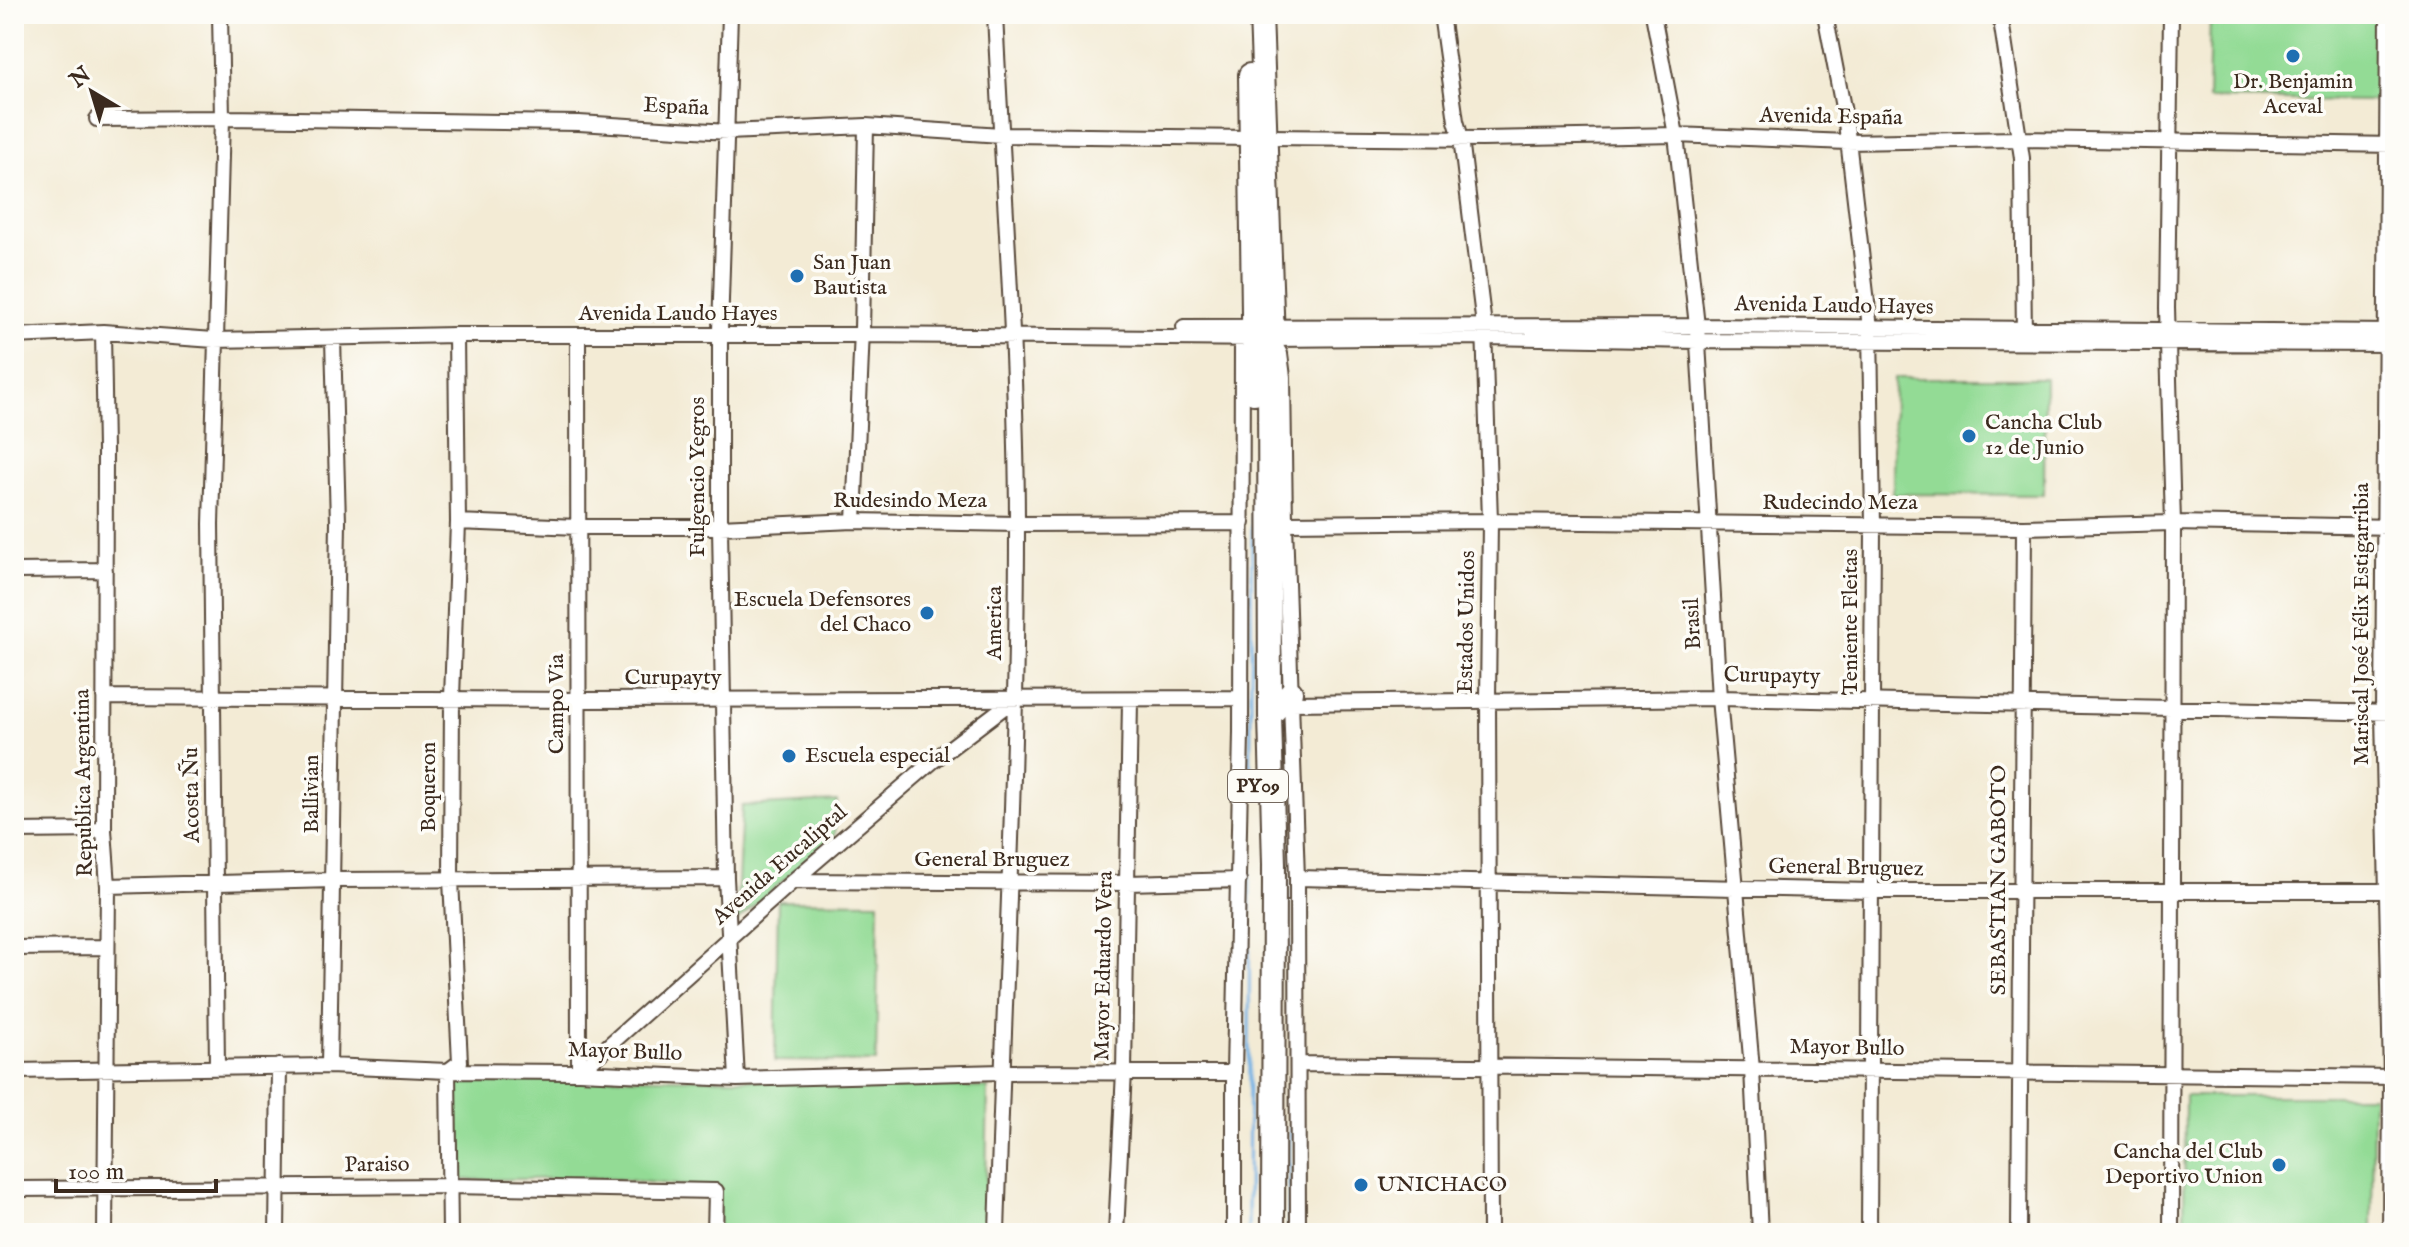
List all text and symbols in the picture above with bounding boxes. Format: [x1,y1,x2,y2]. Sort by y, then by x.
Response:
marker: Dr. Benjamin Aceval [2284,47,2302,65]
north arrow [52,52,132,132]
text: N [64,61,97,95]
place label: Dr. Benjamin Aceval [2233,68,2354,121]
street label: España [642,91,710,123]
street label: Avenida España [1758,102,1903,132]
place label: San Juan Bautista [813,249,892,302]
marker: San Juan Bautista [788,267,806,285]
street label: Avenida Laudo Hayes [1733,290,1934,322]
street label: Avenida Laudo Hayes [577,300,778,328]
street label: Fulgencio Yegros [684,397,712,557]
place label: Cancha Club 12 de Junio [1985,409,2102,462]
marker: Cancha Club 12 de Junio [1960,427,1978,445]
street label: Mariscal José Félix Estigarribia [2348,482,2376,765]
street label: Rudesindo Meza [833,487,987,515]
street label: Rudecindo Meza [1762,489,1918,517]
street label: Teniente Fleitas [1837,549,1865,695]
street label: Estados Unidos [1452,550,1482,694]
street label: America [981,585,1009,661]
place label: Escuela Defensores del Chaco [734,586,911,639]
street label: Brasil [1678,597,1708,651]
marker: Escuela Defensores del Chaco [918,604,936,622]
street label: Campo Via [543,653,571,754]
street label: Curupayty [1723,661,1821,691]
street label: Curupayty [624,664,722,692]
street label: Republica Argentina [68,688,100,877]
street label: Boqueron [415,742,443,832]
place label: Escuela especial [805,742,950,770]
street label: Acosta Ñu [177,747,207,844]
marker: Escuela especial [780,747,798,765]
street label: Ballivian [298,754,326,833]
street label: SEBASTIAN GABOTO [1985,765,2013,995]
road number: PY09 [1228,770,1288,802]
street label: Avenida Eucaliptal [706,799,853,932]
street label: General Bruguez [914,846,1070,874]
street label: General Bruguez [1768,853,1924,883]
street label: Mayor Eduardo Vera [1088,870,1120,1061]
street label: Mayor Bullo [1789,1033,1905,1063]
street label: Mayor Bullo [567,1036,683,1068]
place label: Cancha del Club Deportivo Union [2105,1138,2263,1191]
scale bar [56,1143,216,1193]
street label: Paraiso [344,1150,410,1180]
marker: Cancha del Club Deportivo Union [2270,1156,2288,1174]
text: 100 m [68,1157,124,1188]
place label: UNICHACO [1377,1171,1507,1199]
marker: UNICHACO [1352,1176,1370,1194]

